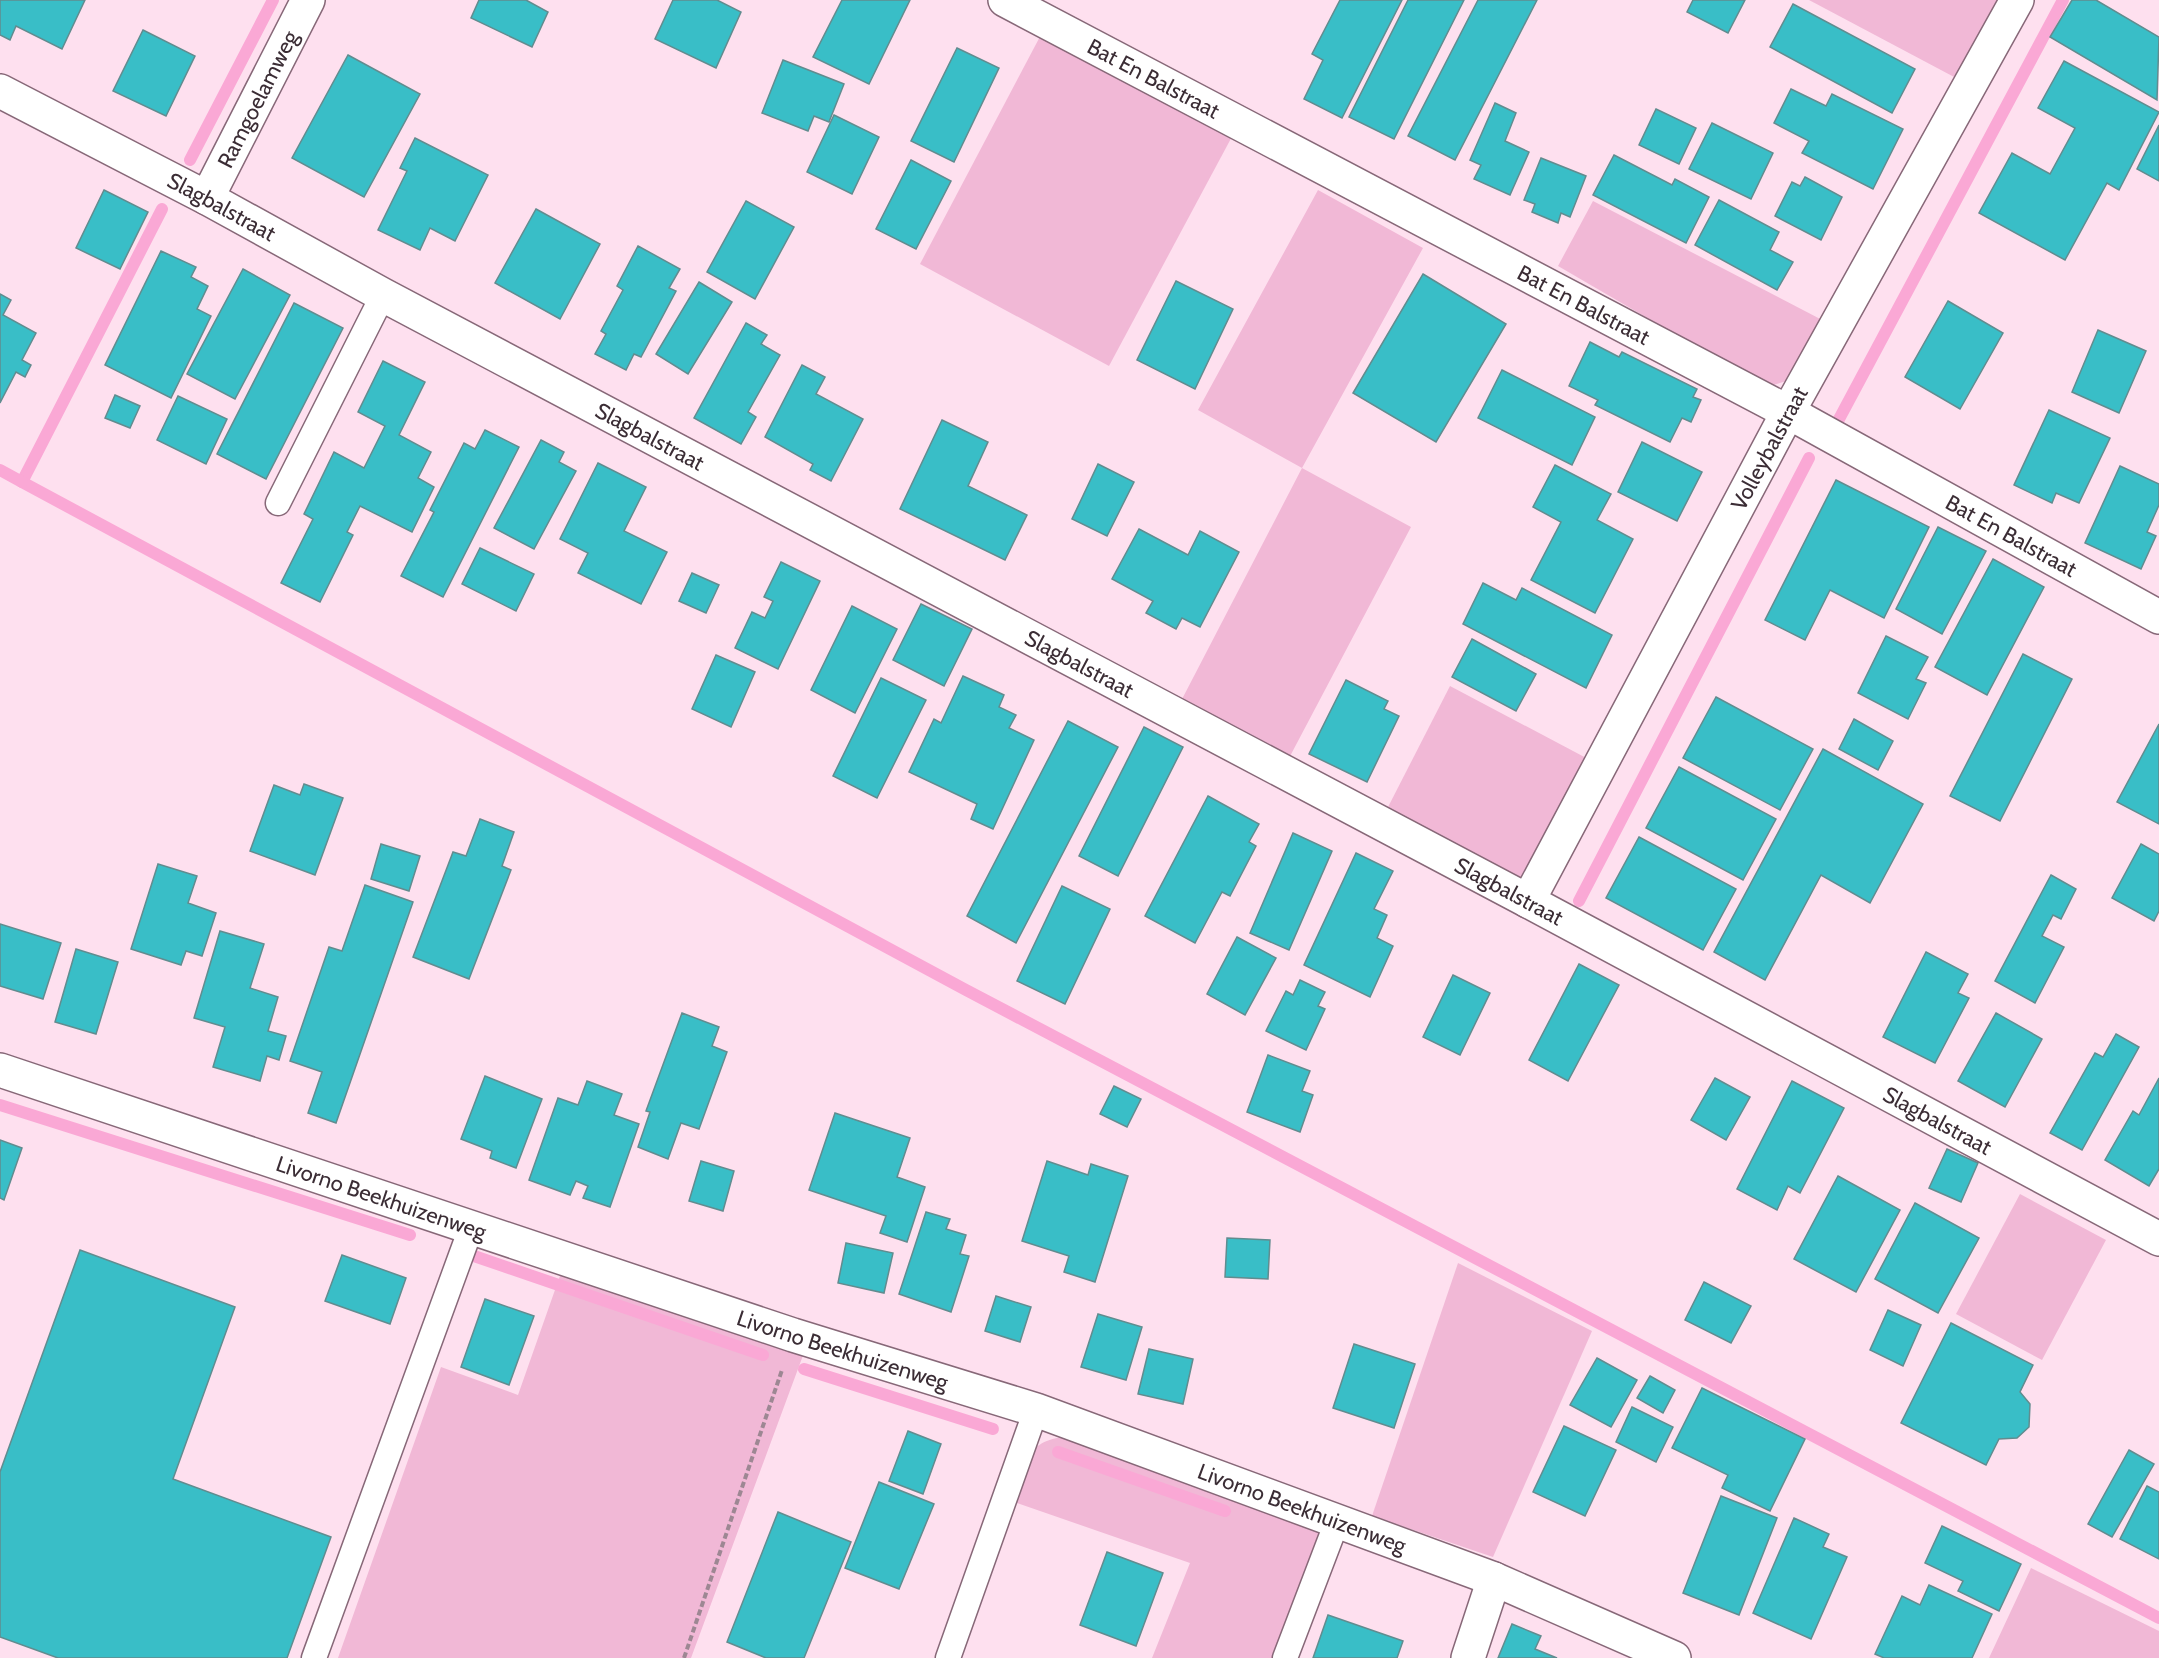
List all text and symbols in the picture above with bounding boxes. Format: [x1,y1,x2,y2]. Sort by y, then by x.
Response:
street label: Ramgoelamweg [211,25,304,172]
street label: Bat En Balstraat [1083,32,1225,124]
street label: Slagbalstraat [163,166,281,247]
street label: Bat En Balstraat [1513,259,1655,351]
street label: Volleybalstraat [1725,381,1813,515]
street label: Slagbalstraat [591,396,709,476]
street label: Bat En Balstraat [1941,488,2082,583]
street label: Slagbalstraat [1021,624,1139,704]
street label: Slagbalstraat [1450,851,1568,931]
street label: Slagbalstraat [1879,1080,1997,1161]
street label: Livorno Beekhuizenweg [273,1150,491,1245]
street label: Livorno Beekhuizenweg [734,1304,953,1396]
street label: Livorno Beekhuizenweg [1194,1457,1411,1559]

